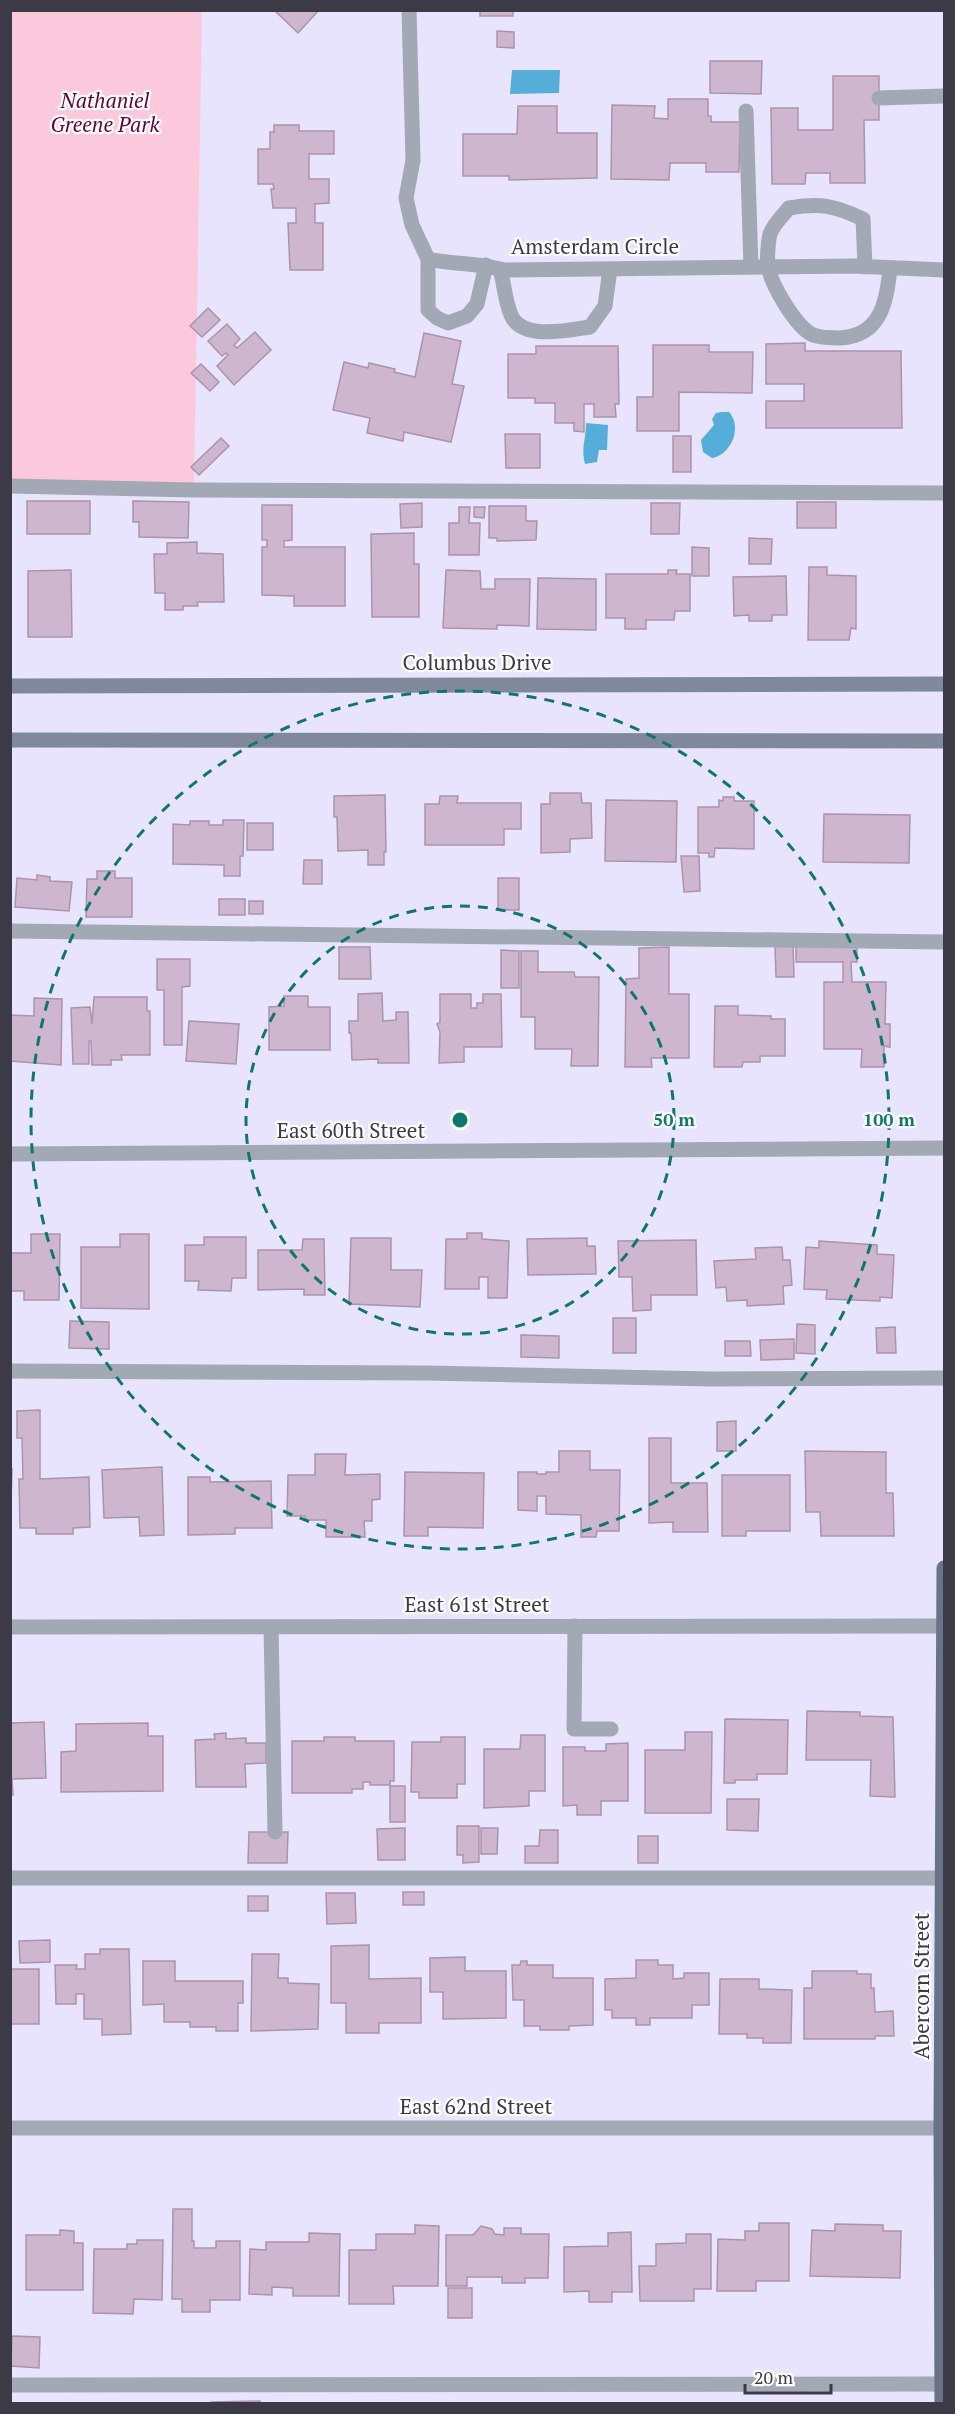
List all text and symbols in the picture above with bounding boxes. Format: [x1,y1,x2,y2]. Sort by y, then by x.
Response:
park label: Nathaniel Greene Park [50,86,160,138]
street label: Amsterdam Circle [511,232,679,260]
street label: Columbus Drive [403,648,551,676]
text: 50 m [653,1107,695,1131]
text: 100 m [863,1107,915,1131]
centre of rings [450,1110,470,1130]
street label: East 60th Street [277,1116,425,1144]
street label: East 61st Street [404,1590,550,1618]
street label: Abercorn Street [907,1912,935,2060]
street label: East 62nd Street [400,2092,552,2120]
scale bar [745,2357,830,2395]
text: 20 m [754,2365,794,2389]

